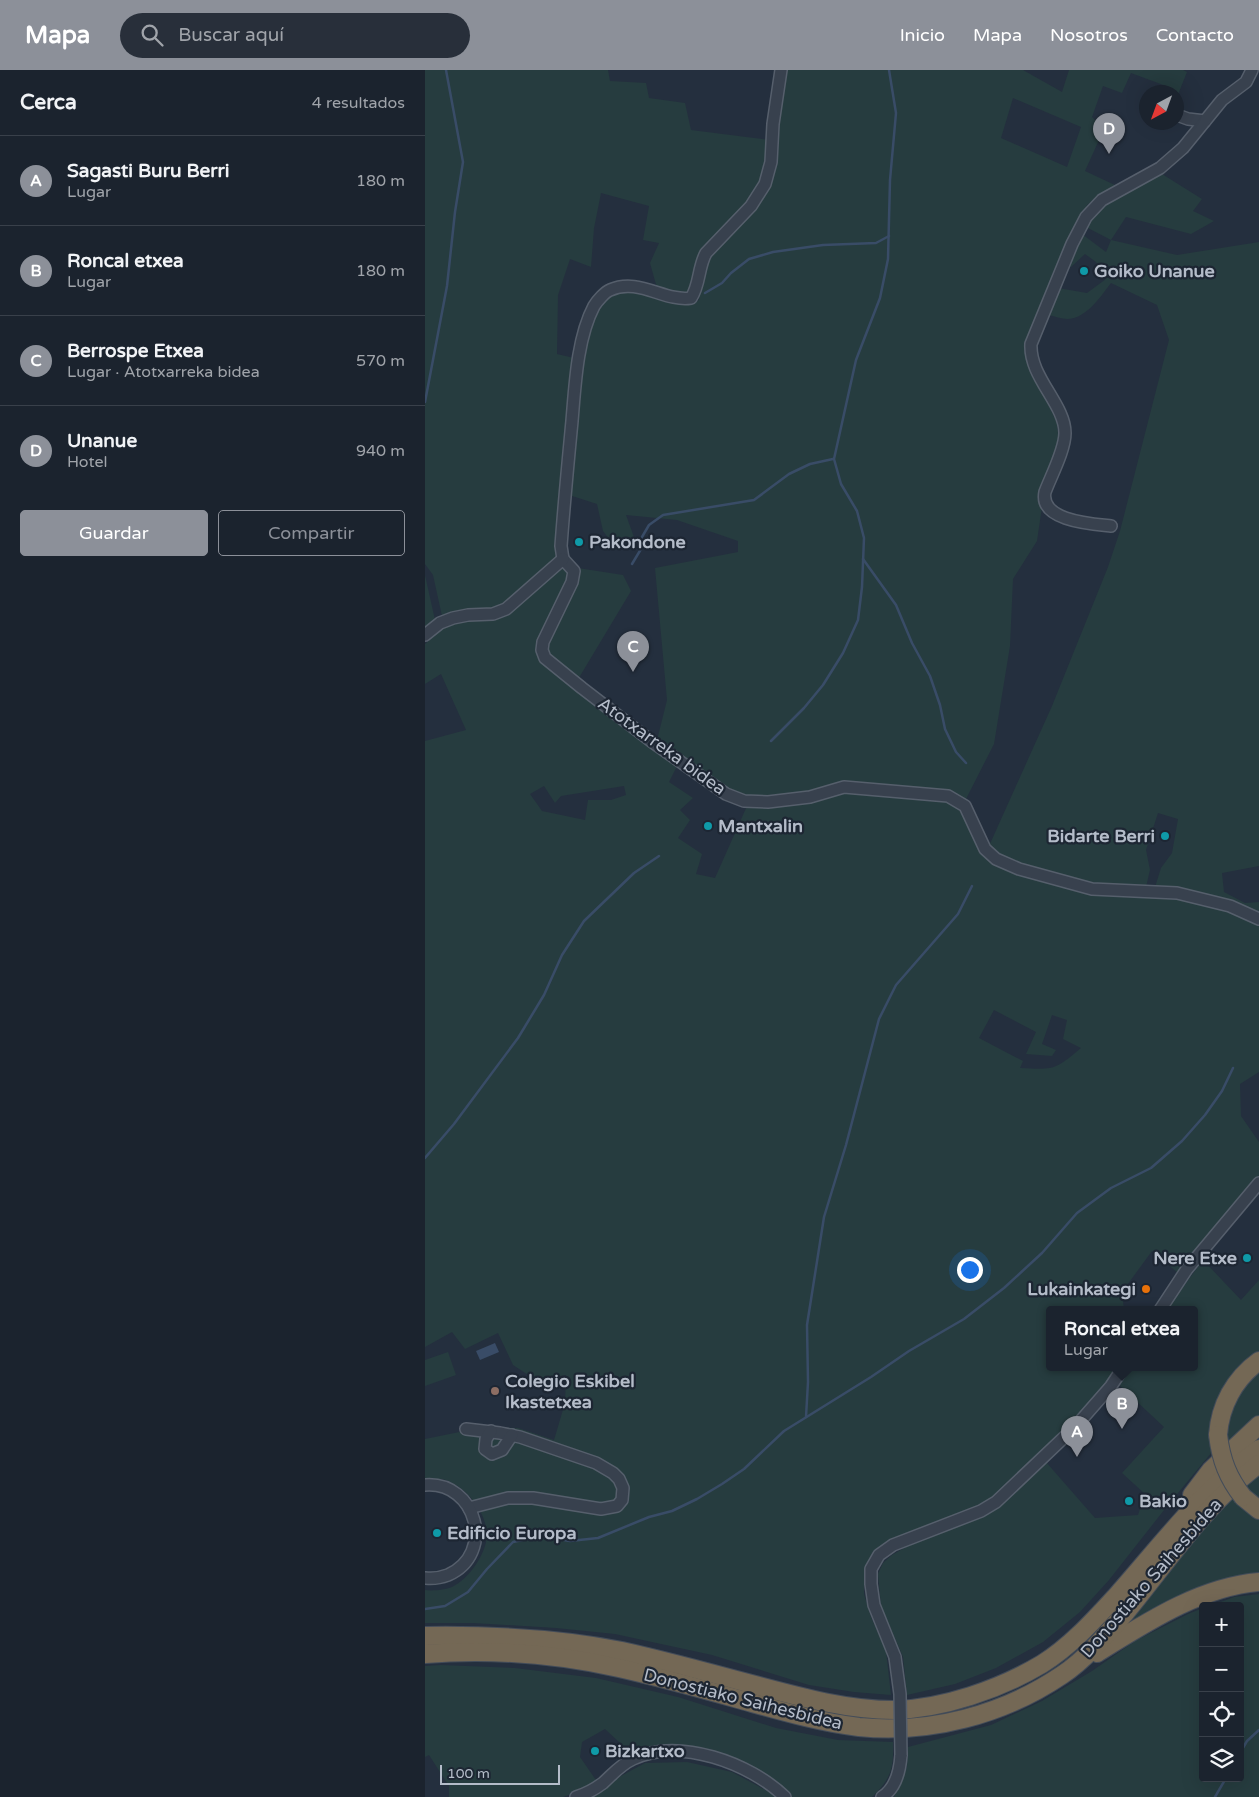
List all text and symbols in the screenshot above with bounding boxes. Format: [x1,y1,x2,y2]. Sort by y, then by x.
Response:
search box [120,13,470,58]
text: Mapa [25,21,90,50]
icon: search [138,21,166,49]
text: Buscar aquí [178,24,284,46]
text: Inicio [900,24,945,46]
text: Mapa [973,24,1022,46]
text: Nosotros [1050,24,1128,46]
text: Contacto [1156,24,1234,46]
north arrow [1139,85,1184,130]
text: Cerca [20,90,77,115]
text: 4 resultados [312,93,405,113]
pin: D [1093,113,1125,154]
text: Sagasti Buru Berri [67,160,230,182]
text: A [30,171,42,191]
text: 180 m [356,171,405,191]
text: Lugar [67,182,111,202]
text: Roncal etxea [67,250,184,272]
place label: Goiko Unanue [1094,260,1215,282]
text: B [30,261,42,281]
text: 180 m [356,261,405,281]
marker: Goiko Unanue [1078,265,1090,277]
text: Lugar [67,272,111,292]
text: Berrospe Etxea [67,340,204,362]
text: C [30,351,42,371]
text: 570 m [356,351,405,371]
text: Lugar · Atotxarreka bidea [67,362,260,382]
text: Unanue [67,430,137,452]
text: D [30,441,42,461]
text: 940 m [356,441,405,461]
text: Hotel [67,452,108,472]
button: Guardar [20,510,208,556]
button: Compartir [218,510,405,556]
place label: Pakondone [589,531,686,553]
marker: Pakondone [573,536,585,548]
pin: C [617,631,649,672]
street label: Atotxarreka bidea [594,692,730,800]
place label: Mantxalin [718,815,803,837]
marker: Mantxalin [702,820,714,832]
place label: Bidarte Berri [1047,825,1155,847]
marker: Bidarte Berri [1159,830,1171,842]
place label: Nere Etxe [1153,1247,1237,1269]
marker: Nere Etxe [1241,1252,1253,1264]
your location [957,1257,983,1283]
place label: Lukainkategi [1027,1278,1136,1300]
marker: Lukainkategi [1140,1283,1152,1295]
popup [1046,1306,1198,1371]
text: Roncal etxea [1064,1318,1180,1340]
text: Lugar [1064,1340,1108,1360]
place label: Colegio Eskibel Ikastetxea [505,1370,635,1413]
marker: Colegio Eskibel Ikastetxea [489,1385,501,1397]
pin: B [1106,1388,1138,1429]
pin: A [1061,1416,1093,1457]
place label: Bakio [1139,1490,1187,1512]
street label: Donostiako Saihesbidea [1076,1494,1226,1662]
marker: Bakio [1123,1495,1135,1507]
place label: Edificio Europa [447,1522,577,1544]
marker: Edificio Europa [431,1527,443,1539]
map controls [1199,1602,1244,1782]
button: + [1199,1602,1244,1647]
button: − [1199,1647,1244,1692]
street label: Donostiako Saihesbidea [641,1664,845,1734]
button: locate [1199,1692,1244,1737]
button: layers [1199,1737,1244,1782]
place label: Bizkartxo [605,1740,685,1762]
marker: Bizkartxo [589,1745,601,1757]
scale bar [440,1762,560,1785]
text: 100 m [447,1765,490,1782]

